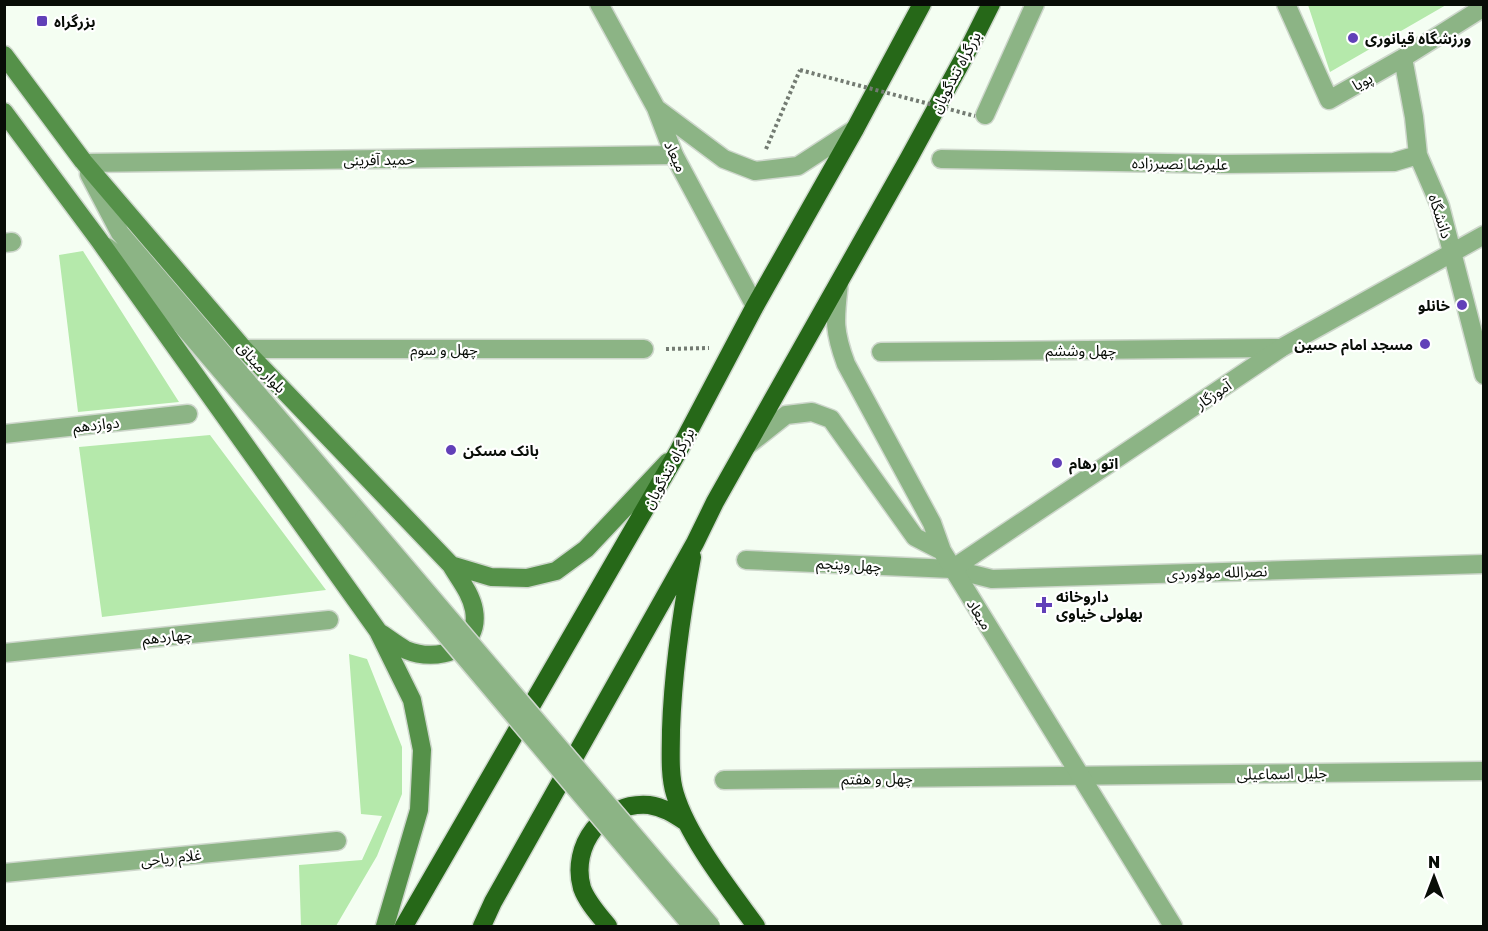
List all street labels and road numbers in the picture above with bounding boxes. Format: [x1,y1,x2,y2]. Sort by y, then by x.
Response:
street label: بزرگراه تندگویان [926,28,985,116]
street label: پویا [1349,68,1376,96]
street label: میعاد [661,137,691,175]
street label: حمید آفرینی [343,149,415,170]
street label: علیرضا نصیرزاده [1132,153,1229,174]
street label: دانشگاه [1425,192,1457,240]
street label: بلوار میثاق [233,338,290,397]
street label: چهل و سوم [410,340,478,361]
street label: چهل وششم [1046,341,1117,362]
street label: آموزگار [1191,375,1235,414]
street label: دوازدهم [72,413,120,438]
street label: بزرگراه تندگویان [638,424,699,512]
street label: چهل وپنجم [816,553,882,578]
street label: نصرالله مولاوردی [1166,561,1268,584]
street label: میعاد [964,595,996,633]
street label: چهاردهم [141,624,193,651]
street label: جلیل اسماعیلی [1237,763,1328,784]
street label: چهل و هفتم [841,768,913,791]
street label: غلام ریاحی [140,845,203,872]

